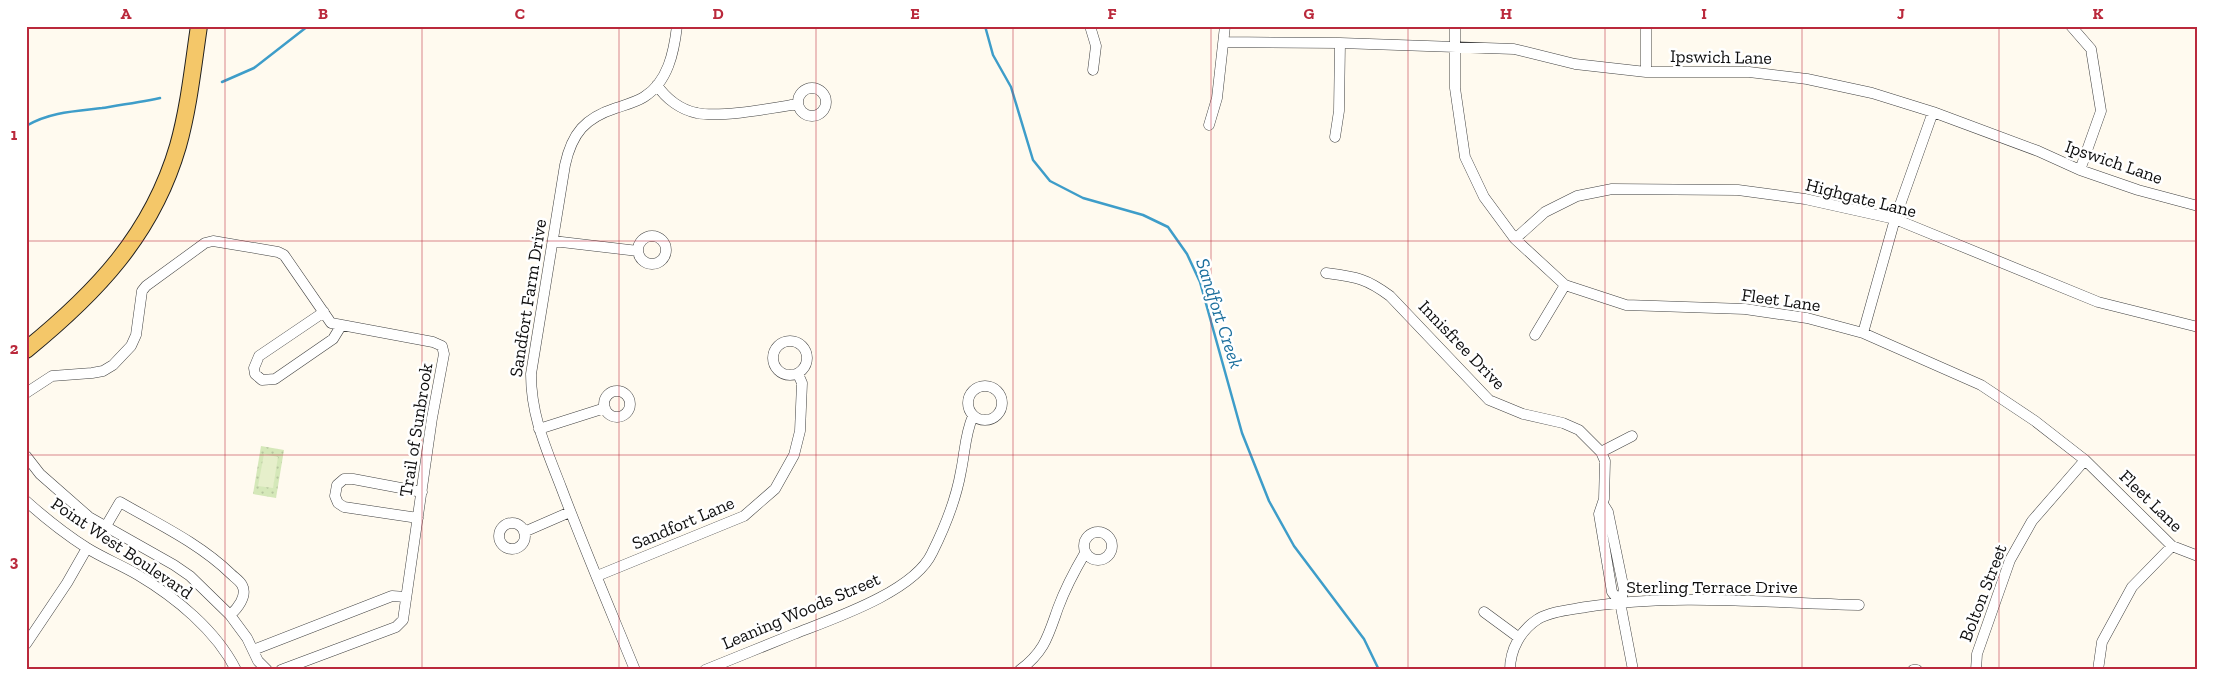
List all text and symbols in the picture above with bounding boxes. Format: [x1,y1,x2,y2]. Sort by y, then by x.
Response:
text: A [121,4,132,23]
text: B [318,4,328,23]
text: C [515,4,525,23]
text: D [712,4,724,23]
text: E [910,4,920,23]
text: F [1107,4,1117,23]
text: G [1304,4,1315,23]
text: H [1500,4,1512,23]
text: I [1701,4,1707,23]
text: J [1897,4,1905,23]
text: K [2093,4,2104,23]
street label: Ipswich Lane [1670,45,1772,69]
text: 1 [11,125,18,144]
street label: Ipswich Lane [2062,135,2166,189]
street label: Highgate Lane [1803,174,1919,222]
street label: Sandfort Farm Drive [505,217,551,379]
water label: Sandfort Creek [1191,255,1248,371]
street label: Fleet Lane [1740,284,1822,316]
street label: Innisfree Drive [1414,296,1510,394]
text: 2 [10,339,19,358]
street label: Trail of Sunbrook [395,361,438,498]
street label: Fleet Lane [2115,465,2187,537]
street label: Point West Boulevard [47,492,197,604]
street label: Sandfort Lane [629,492,737,554]
street label: Bolton Street [1954,541,2012,645]
text: 3 [10,552,19,571]
street label: Leaning Woods Street [719,568,884,654]
street label: Sterling Terrace Drive [1626,576,1798,598]

